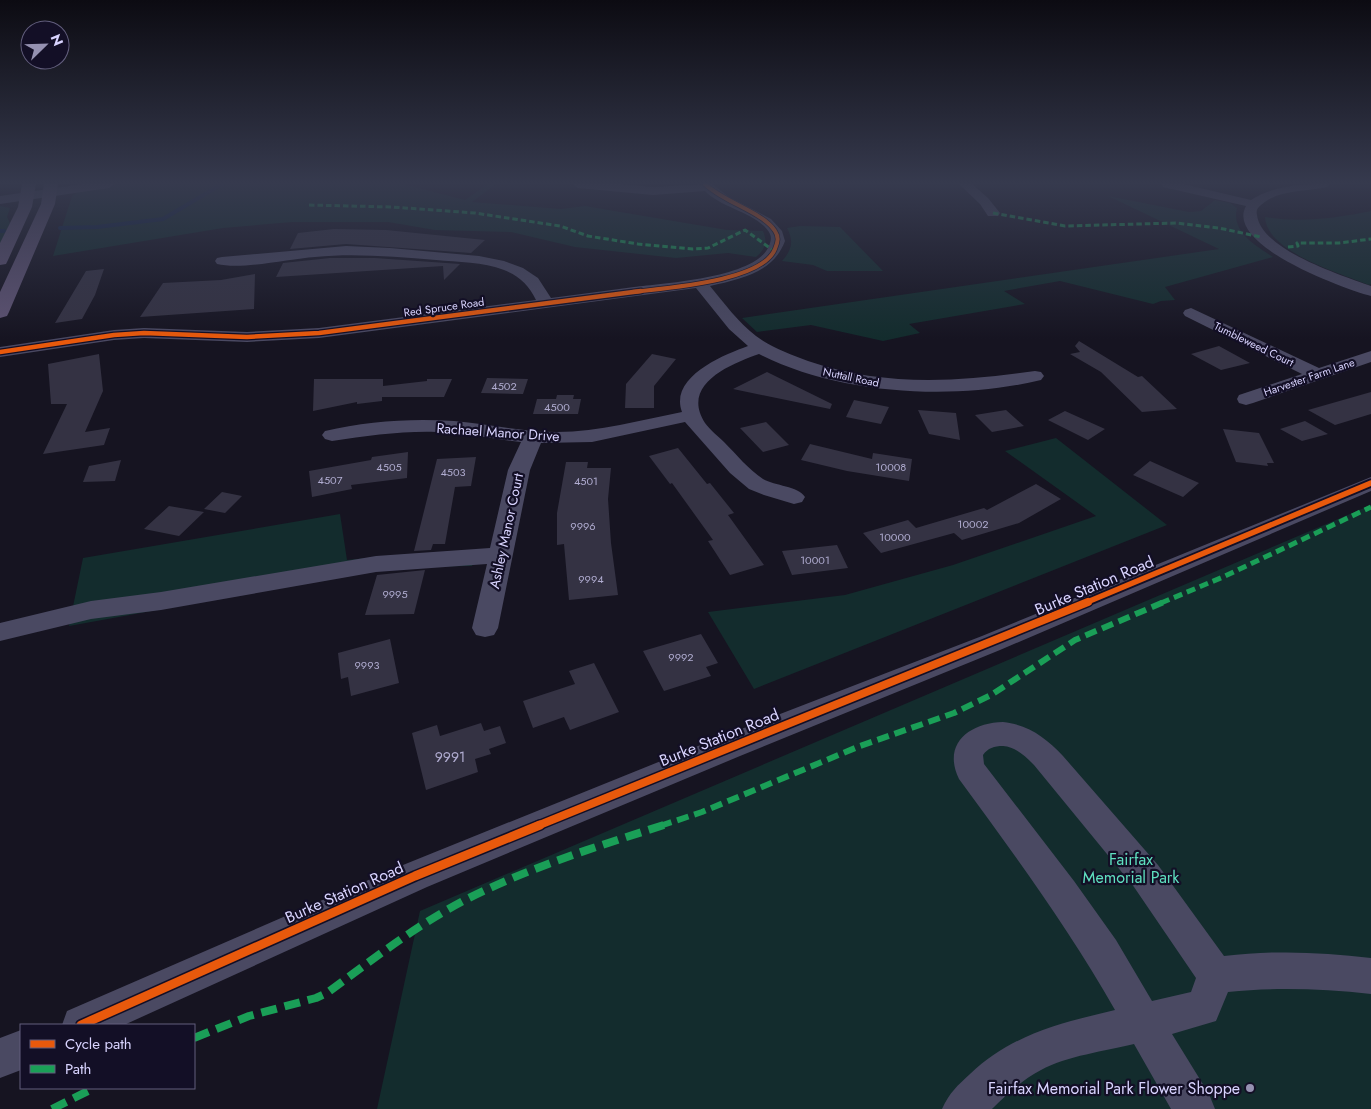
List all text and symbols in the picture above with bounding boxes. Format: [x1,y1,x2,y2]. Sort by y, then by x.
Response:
north arrow [20,20,70,70]
text: N [46,31,68,49]
street label: Red Spruce Road [403,293,485,321]
street label: Tumbleweed Court [1211,318,1297,370]
street label: Harvester Farm Lane [1261,354,1357,400]
street label: Nuttall Road [821,363,881,391]
house number: 4502 [491,378,517,394]
house number: 4500 [544,399,570,415]
street label: Rachael Manor Drive [436,418,560,446]
house number: 4505 [376,459,402,475]
house number: 10008 [876,459,906,475]
house number: 4503 [440,464,466,480]
street label: Ashley Manor Court [484,471,528,591]
house number: 4507 [318,472,343,488]
house number: 4501 [574,473,598,489]
house number: 10002 [957,516,989,532]
house number: 9996 [570,518,596,534]
house number: 10000 [879,529,911,545]
street label: Burke Station Road [1031,550,1157,621]
house number: 10001 [800,552,830,568]
house number: 9994 [578,571,604,587]
house number: 9995 [382,586,408,602]
house number: 9992 [668,649,694,665]
house number: 9993 [354,657,380,673]
street label: Burke Station Road [656,703,783,772]
house number: 9991 [435,747,465,767]
park label: Fairfax Memorial Park [1083,848,1180,889]
street label: Burke Station Road [281,856,407,929]
legend [20,1024,195,1089]
text: Cycle path [65,1033,132,1055]
text: Path [65,1058,91,1080]
place label: Fairfax Memorial Park Flower Shoppe [988,1077,1240,1100]
marker: Fairfax Memorial Park Flower Shoppe [1244,1082,1256,1094]

